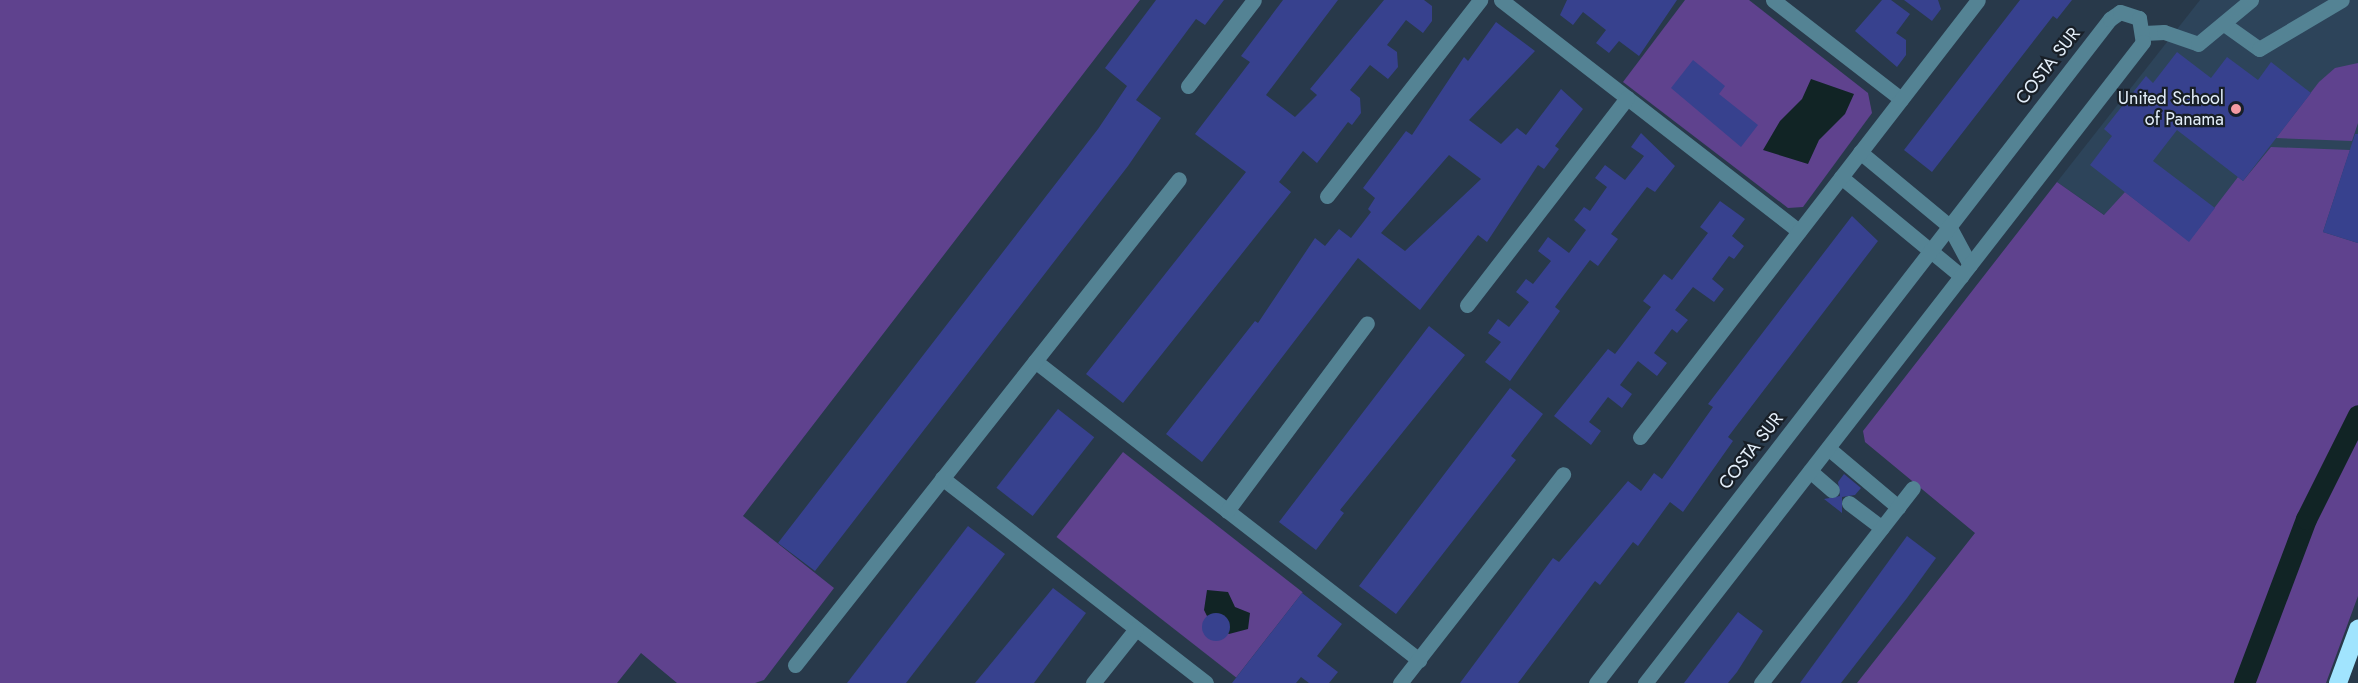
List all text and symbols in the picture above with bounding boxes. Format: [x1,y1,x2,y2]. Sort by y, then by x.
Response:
street label: COSTA SUR [2011,23,2085,109]
place label: United School of Panama [2118,88,2224,130]
marker: United School of Panama [2229,102,2243,116]
street label: COSTA SUR [1714,408,1788,494]

